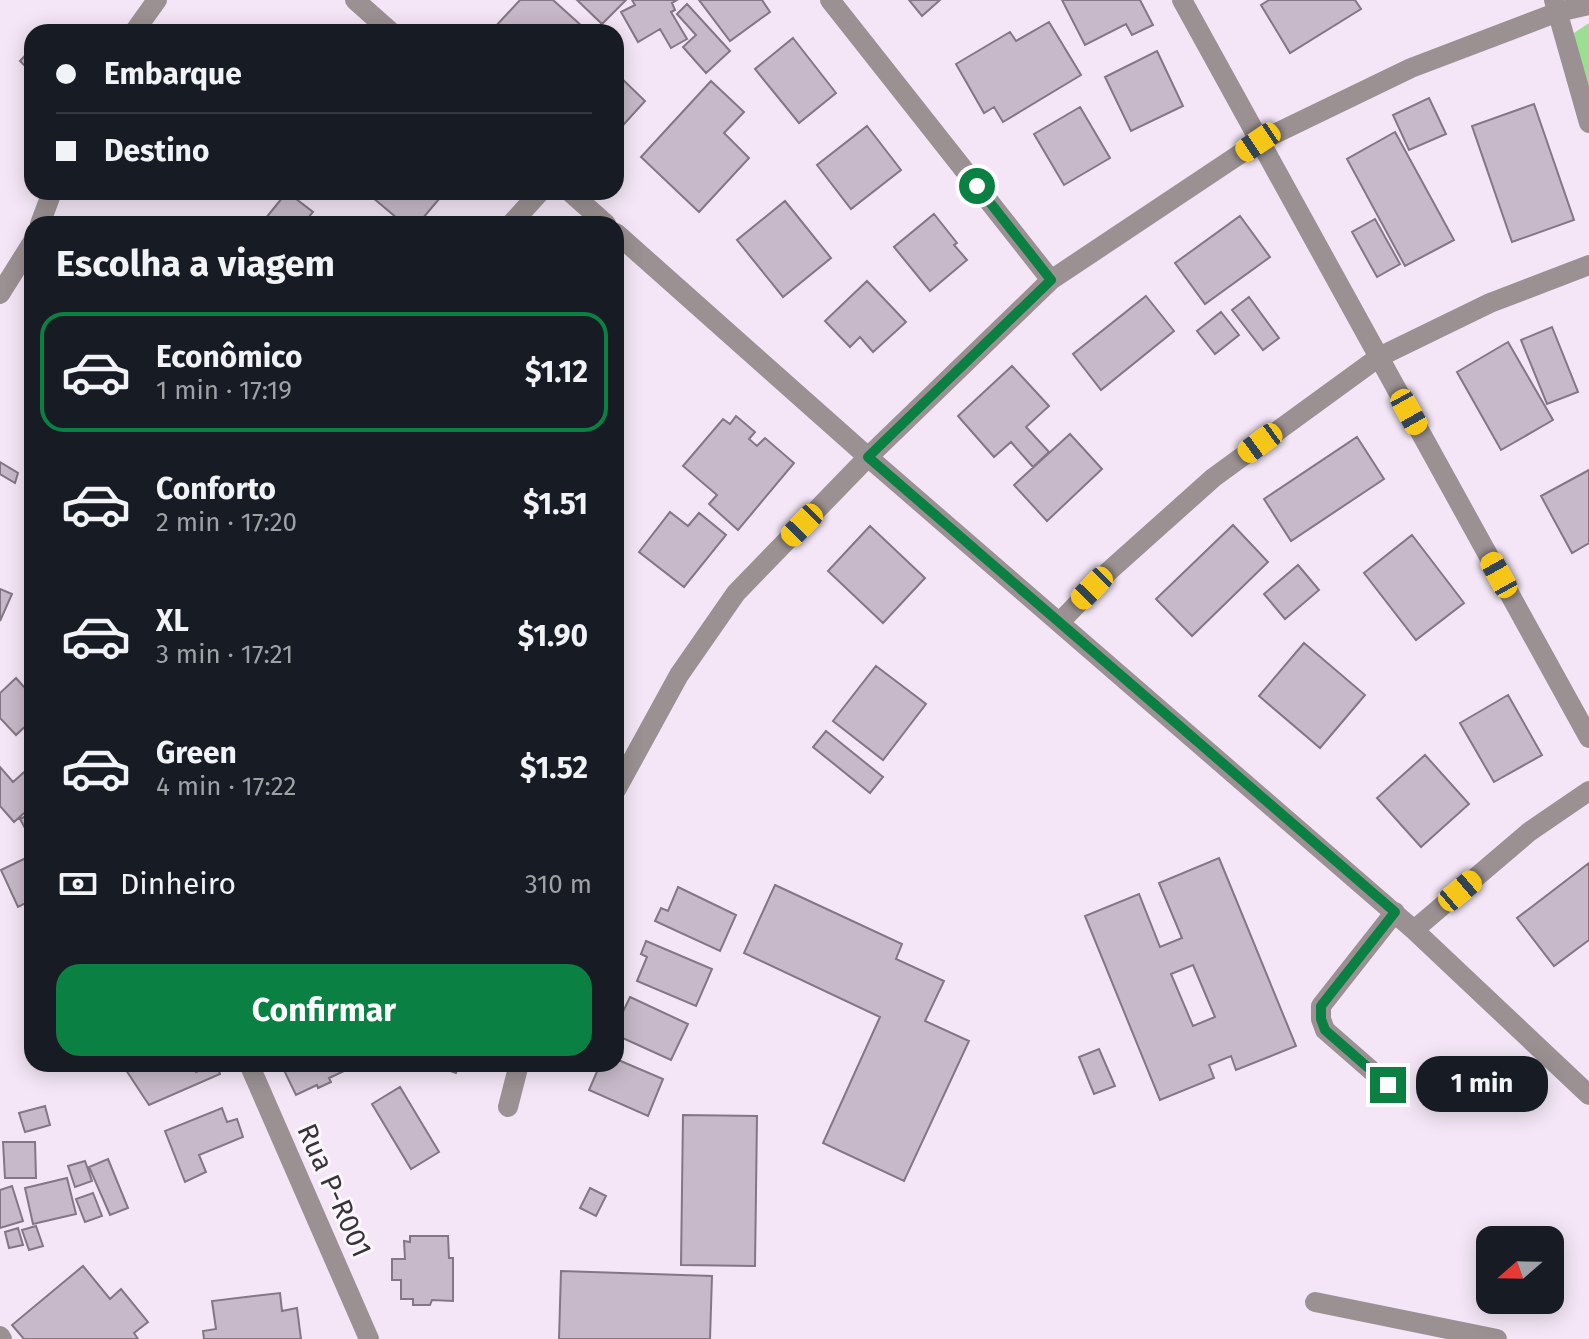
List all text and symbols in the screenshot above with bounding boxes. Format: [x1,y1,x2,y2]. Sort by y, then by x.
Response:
text: Embarque [104,56,242,92]
car [1231,119,1285,165]
text: Destino [104,133,209,169]
route start [959,168,995,204]
text: Escolha a viagem [56,242,335,286]
icon: car [60,336,132,408]
text: Econômico [156,339,302,375]
text: $1.12 [525,354,588,390]
text: 1 min · 17:19 [156,375,292,406]
car [1387,385,1431,439]
car [1234,419,1286,467]
icon: car [60,468,132,540]
text: Conforto [156,471,276,507]
text: $1.51 [523,486,588,522]
car [777,499,827,551]
text: 2 min · 17:20 [156,507,297,538]
car [1477,548,1521,602]
car [1067,562,1117,614]
icon: car [60,600,132,672]
text: XL [156,603,189,639]
text: $1.90 [518,618,588,654]
text: 3 min · 17:21 [156,639,293,670]
icon: car [60,732,132,804]
text: Green [156,735,237,771]
text: $1.52 [520,750,588,786]
text: 4 min · 17:22 [156,771,296,802]
icon: cash [56,862,100,906]
text: Dinheiro [120,866,236,902]
car [1434,866,1486,916]
text: 310 m [525,869,592,900]
button: Confirmar [56,964,592,1056]
callout: 1 min [1416,1057,1548,1113]
route end [1370,1067,1406,1103]
text: 1 min [1451,1068,1513,1099]
street label: Rua P-R001 [290,1118,379,1262]
north arrow [1476,1226,1564,1314]
map controls [1476,1226,1564,1314]

